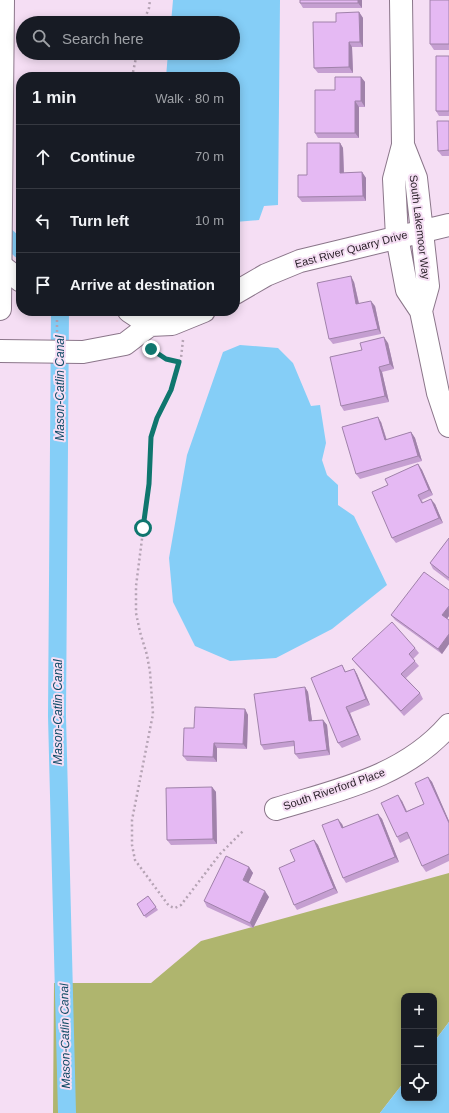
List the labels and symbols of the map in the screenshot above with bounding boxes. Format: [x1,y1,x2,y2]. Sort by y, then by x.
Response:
street label: South Lakemoor Way [408,174,432,281]
street label: East River Quarry Drive [293,228,409,270]
water label: Mason-Catlin Canal [53,335,67,441]
route end [142,340,160,358]
route start [134,519,152,537]
water label: Mason-Catlin Canal [51,659,65,765]
street label: South Riverford Place [281,766,387,812]
water label: Mason-Catlin Canal [57,983,73,1089]

